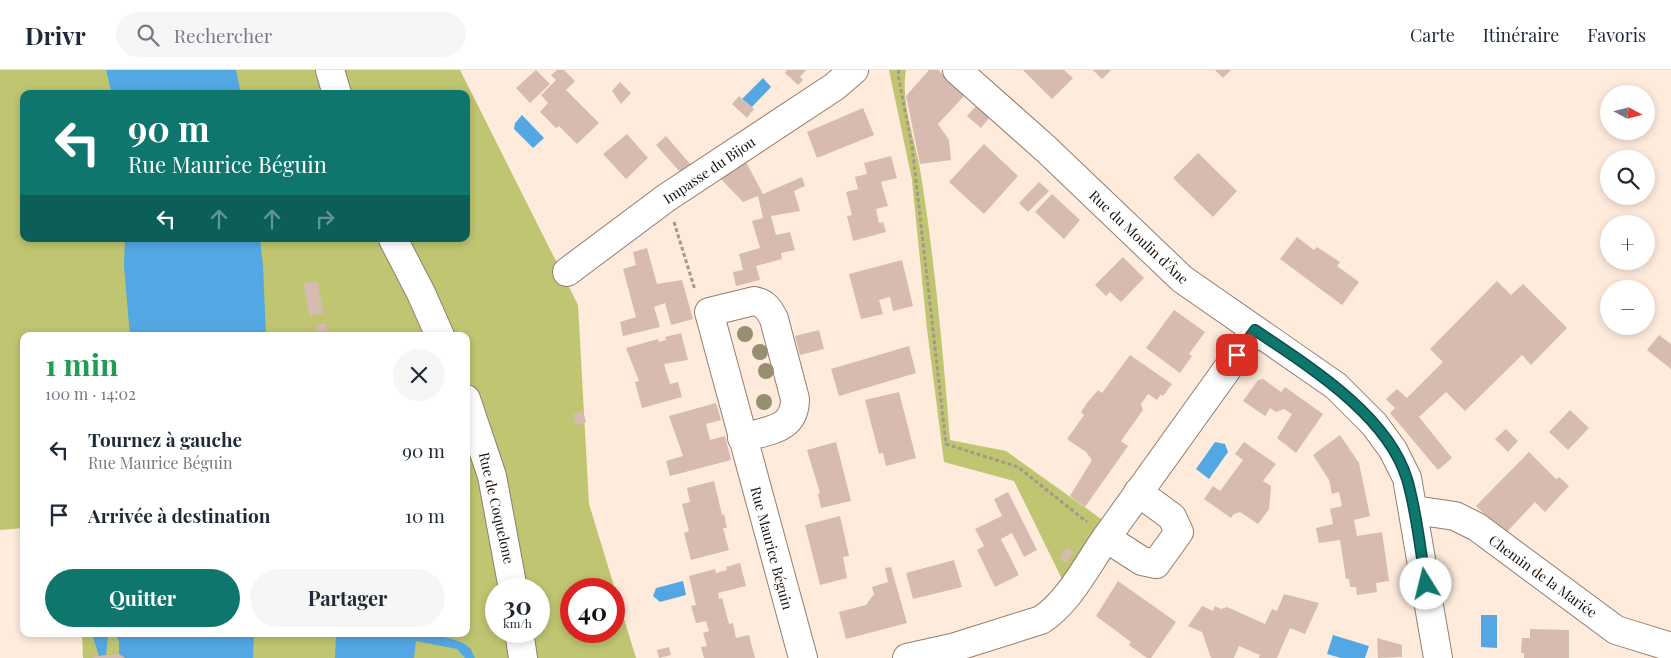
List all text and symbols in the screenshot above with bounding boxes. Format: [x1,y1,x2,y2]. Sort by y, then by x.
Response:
search box [116,12,466,57]
text: Drivr [25,19,86,51]
icon: search [134,21,162,49]
text: Rechercher [174,22,272,48]
text: Carte [1410,23,1455,47]
text: Itinéraire [1483,23,1559,47]
text: Favoris [1587,23,1646,47]
north arrow [1600,85,1655,140]
map controls [1600,85,1655,335]
text: 90 m [128,104,210,151]
icon: left [45,110,110,175]
street label: Impasse du Bijou [659,132,759,208]
text: Rue Maurice Béguin [128,149,327,179]
button: search [1600,150,1655,205]
street label: Rue du Moulin d'Âne [1085,186,1193,288]
icon: left [152,205,180,233]
icon: ahead [205,205,233,233]
icon: ahead [258,205,286,233]
icon: right [311,205,339,233]
button: + [1600,215,1655,270]
button: − [1600,280,1655,335]
pin [1216,334,1258,376]
icon: arrive [1223,341,1251,369]
text: 1 min [45,344,119,384]
button: close [393,349,445,401]
text: 100 m · 14:02 [45,383,136,404]
text: Tournez à gauche [88,426,242,452]
icon: left [45,436,73,464]
text: 90 m [402,437,445,463]
street label: Rue de Coquelone [475,450,519,566]
text: Rue Maurice Béguin [88,452,233,473]
street label: Rue Maurice Béguin [746,484,798,612]
icon: arrive [45,501,73,529]
text: Arrivée à destination [88,502,270,528]
text: 10 m [405,502,445,528]
street label: Chemin de la Mariée [1485,530,1601,622]
position arrow [1399,557,1451,609]
button: Quitter [45,569,240,627]
button: Partager [250,569,445,627]
speed limit sign: 40 [560,578,625,643]
text: 30 [503,588,532,621]
text: km/h [503,615,532,631]

